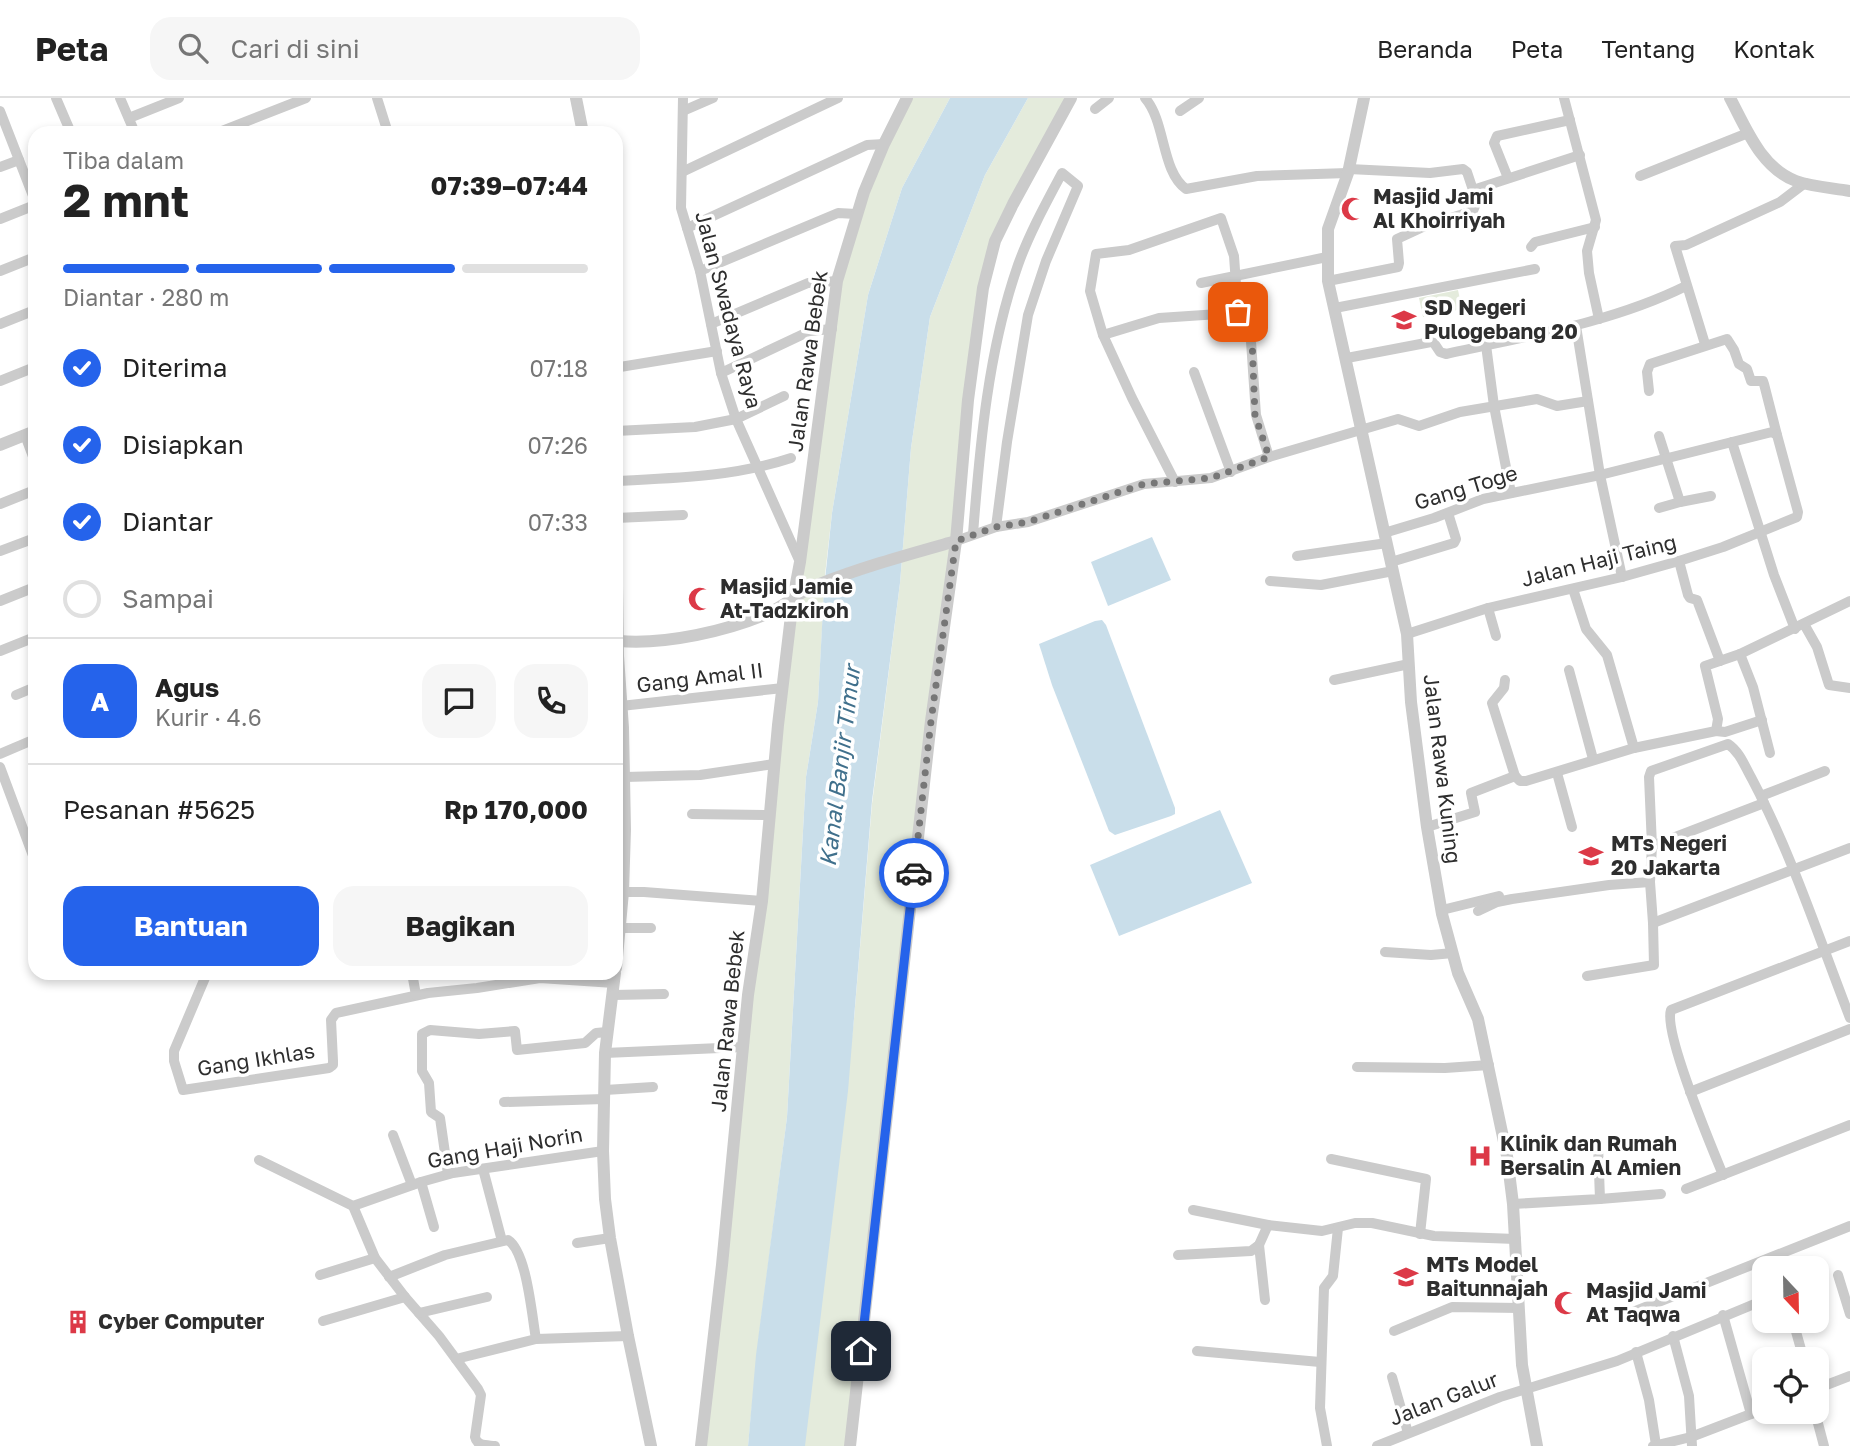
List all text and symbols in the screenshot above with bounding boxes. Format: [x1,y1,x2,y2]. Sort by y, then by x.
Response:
search box [150,17,640,80]
text: Peta [35,29,108,68]
icon: search [174,29,212,67]
text: Cari di sini [230,33,360,64]
text: Beranda [1377,34,1473,63]
text: Peta [1511,34,1563,63]
text: Tentang [1601,34,1695,63]
text: Kontak [1733,34,1815,63]
text: Tiba dalam [63,146,184,174]
text: 07:39–07:44 [431,170,588,201]
text: 2 mnt [63,172,189,227]
place label: Masjid Jami Al Khoirriyah [1373,183,1505,233]
mosque icon: Masjid Jami Al Khoirriyah [1339,195,1367,223]
street label: Jalan Swadaya Raya [690,208,768,411]
street label: Jalan Rawa Bebek [781,268,833,453]
pin [1208,282,1268,342]
text: Diantar · 280 m [63,283,229,311]
icon: bag [1219,293,1257,331]
place label: SD Negeri Pulogebang 20 [1424,294,1578,344]
school or university icon: SD Negeri Pulogebang 20 [1390,306,1418,334]
icon: check [63,349,101,387]
text: Diterima [122,352,227,383]
text: 07:18 [529,354,588,382]
icon: check [63,426,101,464]
text: Disiapkan [122,429,244,460]
text: 07:26 [527,431,588,459]
street label: Gang Toge [1411,459,1520,515]
icon: check [63,503,101,541]
text: Diantar [122,506,213,537]
text: 07:33 [528,508,588,536]
street label: Jalan Haji Taing [1518,528,1679,592]
place label: Masjid Jamie At-Tadzkiroh [720,573,853,623]
text: Sampai [122,583,214,614]
mosque icon: Masjid Jamie At-Tadzkiroh [686,585,714,613]
street label: Gang Amal II [635,656,765,698]
water label: Kanal Banjir Timur [813,661,866,868]
button: chat [422,664,496,738]
button: phone [514,664,588,738]
text: Agus [155,672,219,703]
street label: Jalan Rawa Kuning [1418,673,1468,865]
text: A [91,686,109,717]
text: Kurir · 4.6 [155,703,262,731]
text: Pesanan #5625 [63,794,255,825]
text: Rp 170,000 [444,794,588,825]
place label: MTs Negeri 20 Jakarta [1611,830,1727,880]
courier [879,838,949,908]
school or university icon: MTs Negeri 20 Jakarta [1577,842,1605,870]
icon: car [895,854,933,892]
button: Bantuan [63,886,319,966]
button: Bagikan [333,886,588,966]
street label: Jalan Rawa Bebek [705,928,750,1113]
street label: Gang Ikhlas [195,1037,317,1081]
street label: Gang Haji Norin [425,1121,585,1173]
place label: Klinik dan Rumah Bersalin Al Amien [1500,1130,1681,1180]
hospital icon: Klinik dan Rumah Bersalin Al Amien [1466,1142,1494,1170]
place label: MTs Model Baitunnajah [1426,1251,1548,1301]
north arrow [1752,1256,1829,1334]
map controls [1752,1256,1829,1424]
school or university icon: MTs Model Baitunnajah [1392,1263,1420,1291]
place label: Masjid Jami At Taqwa [1586,1277,1707,1327]
mosque icon: Masjid Jami At Taqwa [1552,1289,1580,1317]
building icon: Cyber Computer [64,1308,92,1336]
place label: Cyber Computer [98,1308,265,1334]
pin [831,1321,891,1381]
icon: home [842,1332,880,1370]
button: locate [1752,1347,1829,1424]
street label: Jalan Galur [1386,1365,1502,1431]

